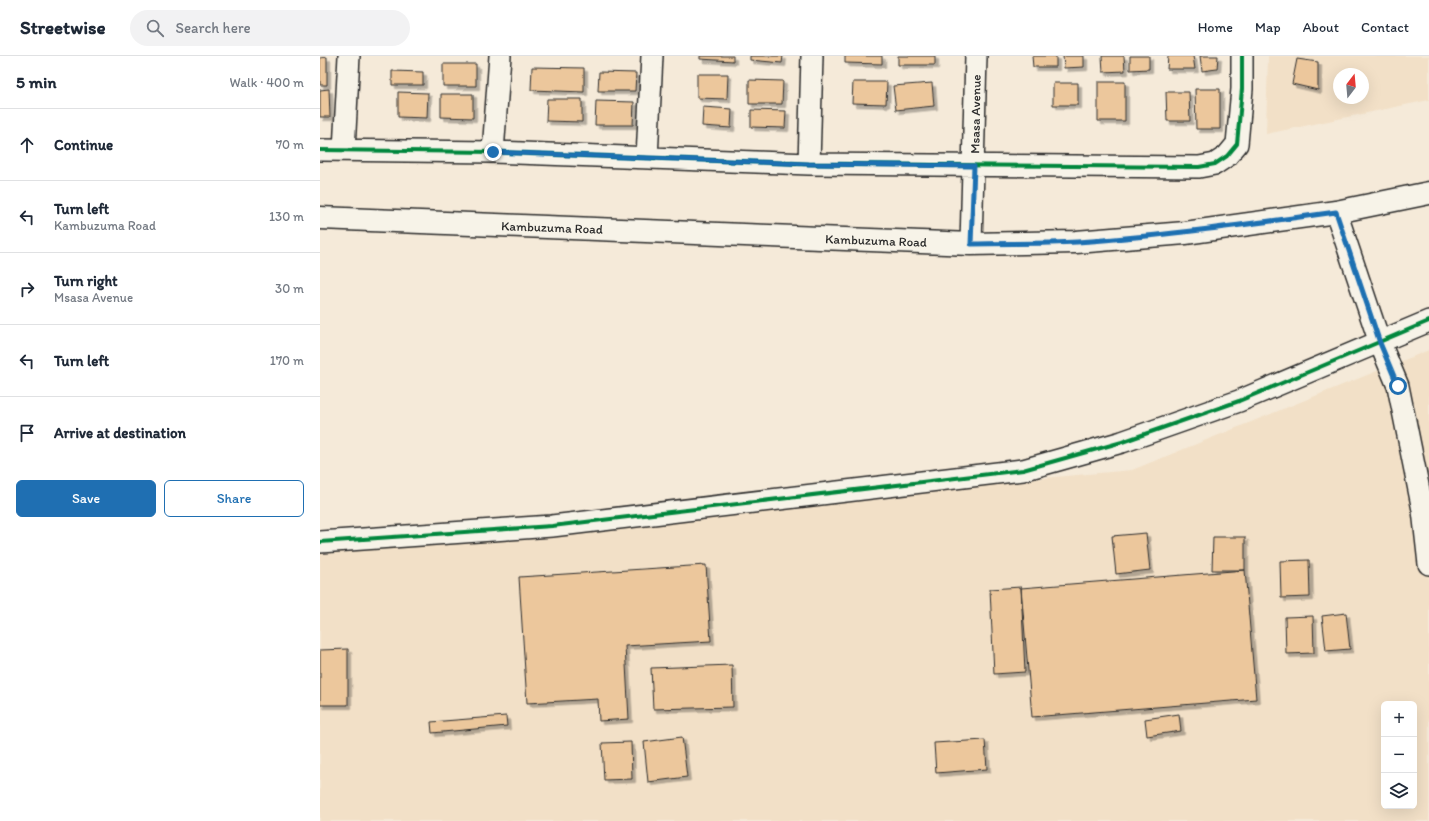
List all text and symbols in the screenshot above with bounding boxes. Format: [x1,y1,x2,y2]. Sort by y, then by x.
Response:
search box [130,10,410,46]
text: Streetwise [20,16,106,39]
icon: search [144,17,166,39]
text: Search here [176,19,251,37]
text: Home [1198,19,1233,36]
text: Map [1255,19,1281,36]
text: About [1303,19,1339,36]
text: Contact [1361,19,1409,36]
north arrow [1333,68,1369,104]
text: 5 min [16,72,56,92]
street label: Msasa Avenue [967,74,984,154]
text: Walk · 400 m [230,75,304,90]
icon: ahead [16,134,38,156]
text: Continue [54,136,113,154]
text: 70 m [276,137,304,152]
route end [484,143,502,161]
text: Turn left [54,200,109,218]
icon: left [16,206,38,228]
text: 130 m [269,209,304,224]
text: Kambuzuma Road [54,218,156,233]
street label: Kambuzuma Road [501,218,603,237]
street label: Kambuzuma Road [825,231,927,250]
text: Turn right [54,272,118,290]
icon: right [16,278,38,300]
text: 30 m [275,281,304,296]
text: Msasa Avenue [54,290,133,305]
icon: left [16,350,38,372]
text: Turn left [54,352,109,370]
text: 170 m [270,353,304,368]
route start [1389,377,1407,395]
icon: arrive [16,422,38,444]
text: Arrive at destination [54,424,186,442]
button: Save [16,480,156,517]
button: Share [164,480,304,517]
map controls [1381,701,1417,809]
button: + [1381,701,1417,737]
button: − [1381,737,1417,773]
button: layers [1381,773,1417,809]

